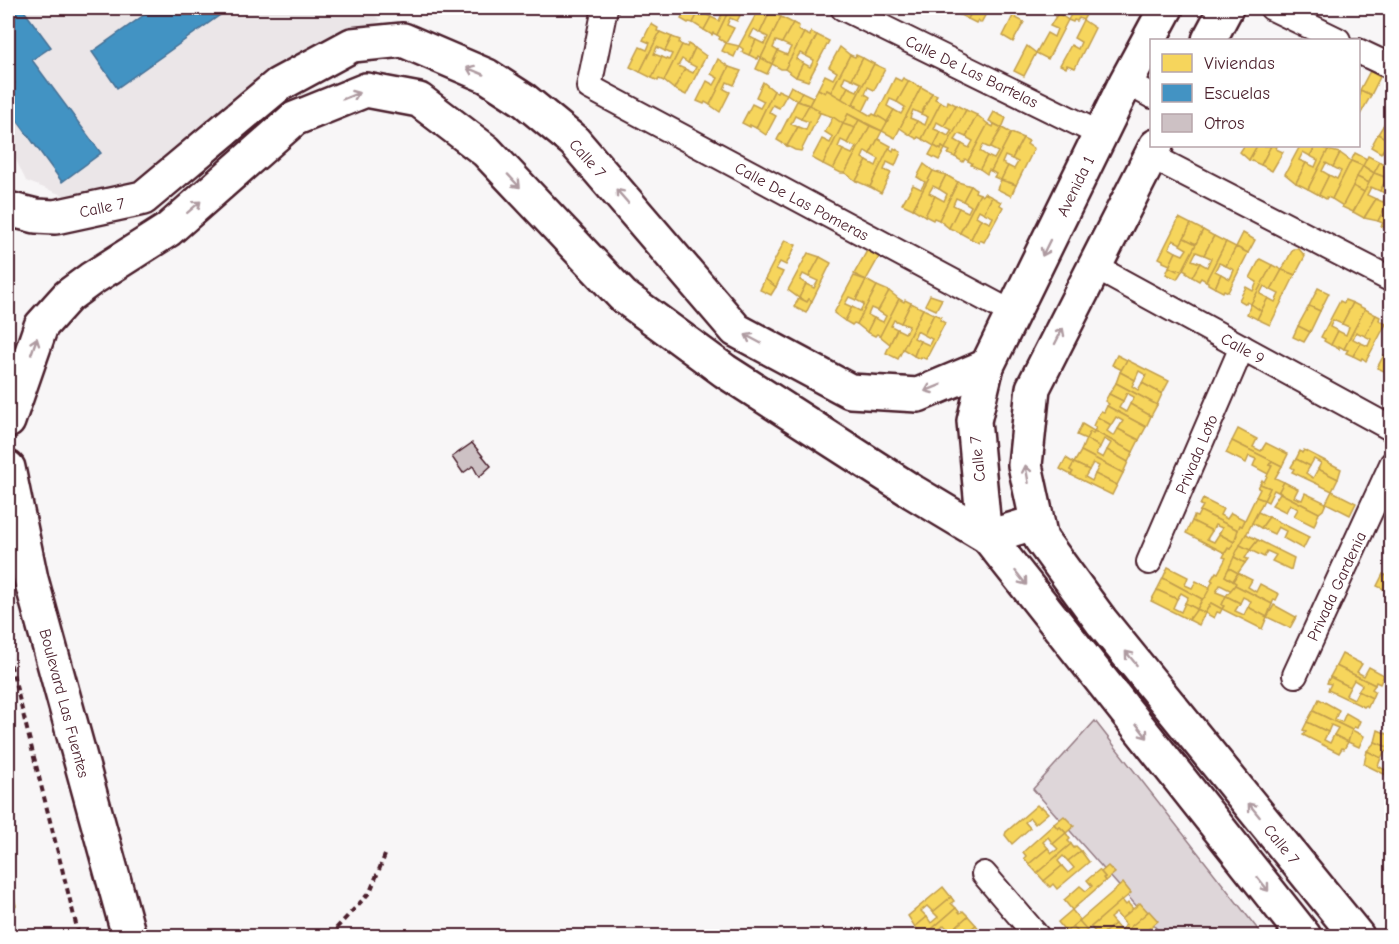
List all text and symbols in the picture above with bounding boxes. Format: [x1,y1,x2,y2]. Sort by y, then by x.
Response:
street label: Calle De Las Bartelas [902,32,1041,112]
legend [1150,39,1360,147]
text: Viviendas [1204,53,1275,74]
one-way arrow [466,65,484,76]
text: Escuelas [1204,83,1270,104]
one-way arrow [342,90,360,101]
text: Otros [1204,113,1244,134]
street label: Calle 7 [565,136,610,182]
street label: Avenida 1 [1054,153,1098,219]
street label: Calle De Las Pomeras [732,159,872,245]
one-way arrow [507,173,522,188]
one-way arrow [615,189,629,204]
street label: Calle 7 [78,194,127,222]
one-way arrow [186,200,201,214]
one-way arrow [1039,238,1051,256]
one-way arrow [1054,328,1066,346]
street label: Calle 9 [1218,330,1267,368]
one-way arrow [745,333,762,345]
one-way arrow [30,337,41,356]
one-way arrow [925,383,943,394]
street label: Privada Loto [1172,412,1222,497]
street label: Calle 7 [967,435,989,483]
one-way arrow [1021,465,1032,484]
street label: Privada Gardenia [1304,529,1370,644]
one-way arrow [1014,570,1027,586]
street label: Boulevard Las Fuentes [35,627,93,780]
one-way arrow [1124,651,1138,666]
one-way arrow [1135,723,1148,739]
one-way arrow [1248,802,1261,818]
street label: Calle 7 [1260,821,1303,869]
one-way arrow [1256,876,1269,892]

